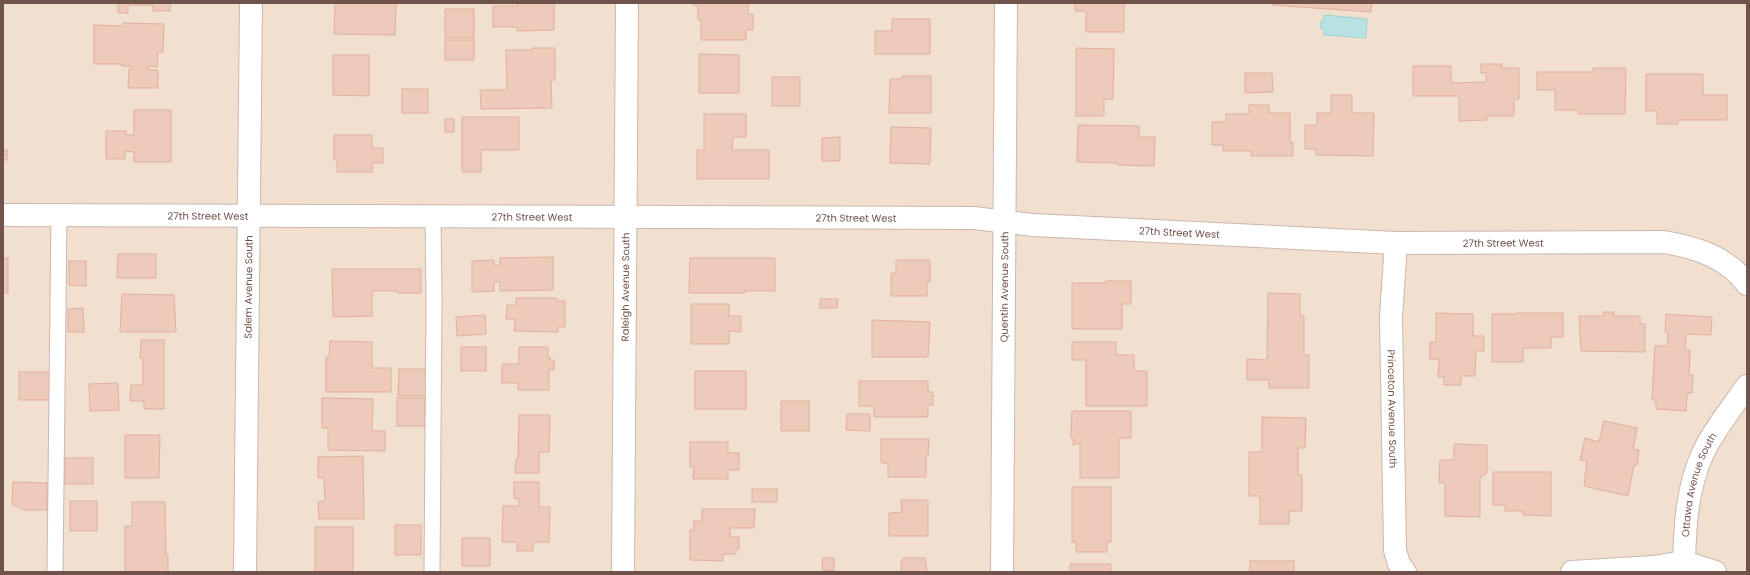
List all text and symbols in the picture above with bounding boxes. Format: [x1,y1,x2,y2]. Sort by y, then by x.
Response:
street label: 27th Street West [168,208,249,223]
street label: 27th Street West [492,209,573,224]
street label: 27th Street West [816,210,897,225]
street label: 27th Street West [1139,223,1220,242]
street label: Quentin Avenue South [996,231,1012,343]
street label: Raleigh Avenue South [617,233,633,341]
street label: Salem Avenue South [240,235,256,339]
street label: 27th Street West [1463,235,1544,250]
street label: Princeton Avenue South [1384,349,1401,468]
street label: Ottawa Avenue South [1678,430,1720,537]

